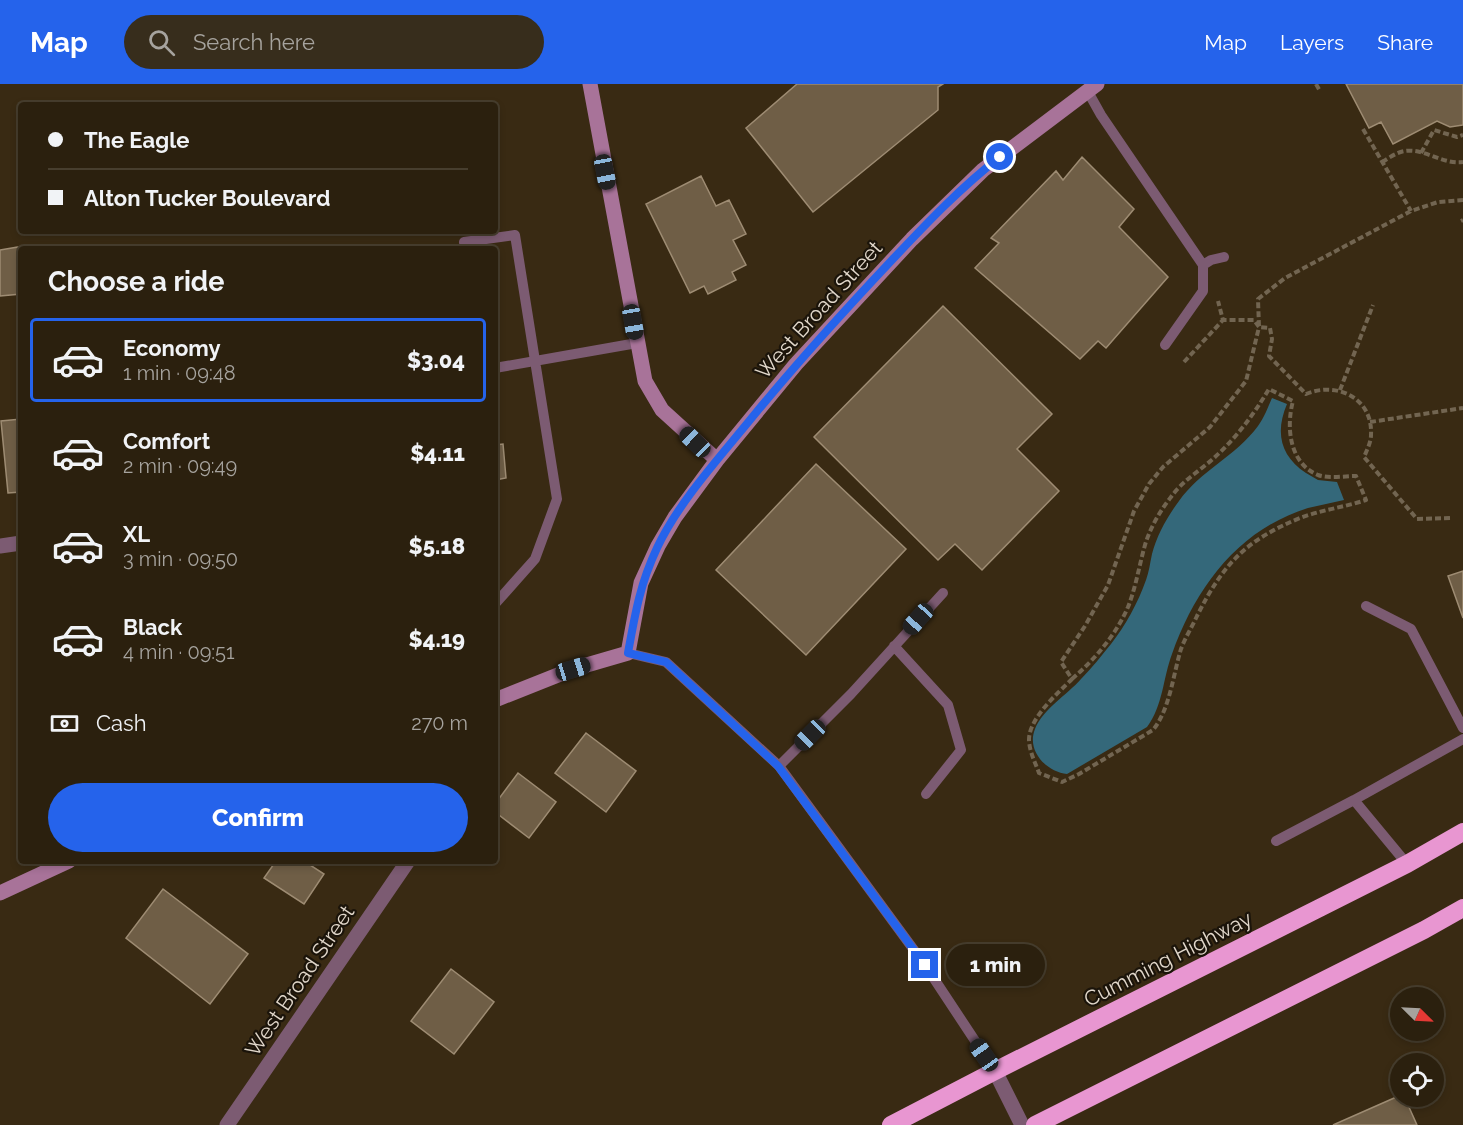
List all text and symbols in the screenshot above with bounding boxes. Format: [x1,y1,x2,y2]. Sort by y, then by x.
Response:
search box [124,15,544,69]
text: Map [30,26,88,59]
icon: search [145,26,178,59]
text: Search here [193,29,315,55]
text: Map [1204,30,1247,55]
text: Layers [1280,30,1344,55]
text: Share [1377,30,1433,55]
text: The Eagle [84,127,189,153]
route start [986,143,1013,170]
car [593,153,617,191]
text: Alton Tucker Boulevard [84,185,330,211]
street label: West Broad Street [750,236,887,384]
text: Choose a ride [48,266,224,297]
car [621,303,645,341]
icon: car [51,333,105,387]
text: Economy [123,335,221,361]
text: $3.04 [407,347,465,373]
text: 1 min · 09:48 [123,361,236,385]
car [676,423,714,461]
icon: car [51,426,105,480]
text: Comfort [123,428,210,454]
text: $4.11 [410,440,465,466]
text: 2 min · 09:49 [123,454,237,478]
icon: car [51,519,105,573]
text: XL [123,521,150,547]
text: $5.18 [409,533,465,559]
text: 3 min · 09:50 [123,547,238,571]
car [899,600,937,638]
icon: car [51,612,105,666]
text: Black [123,614,182,640]
text: $4.19 [409,626,465,652]
text: 4 min · 09:51 [123,640,235,664]
car [553,655,593,683]
icon: cash [48,707,81,740]
text: Cash [96,710,147,736]
text: 270 m [411,711,468,735]
car [791,716,829,754]
button: Confirm [48,783,468,852]
street label: West Broad Street [240,900,359,1061]
street label: Cumming Highway [1080,905,1256,1012]
callout: 1 min [946,944,1045,986]
route end [911,951,938,978]
text: 1 min [970,953,1021,977]
north arrow [1390,987,1444,1041]
map controls [1390,987,1444,1107]
car [966,1035,1002,1075]
button: locate [1390,1053,1444,1107]

